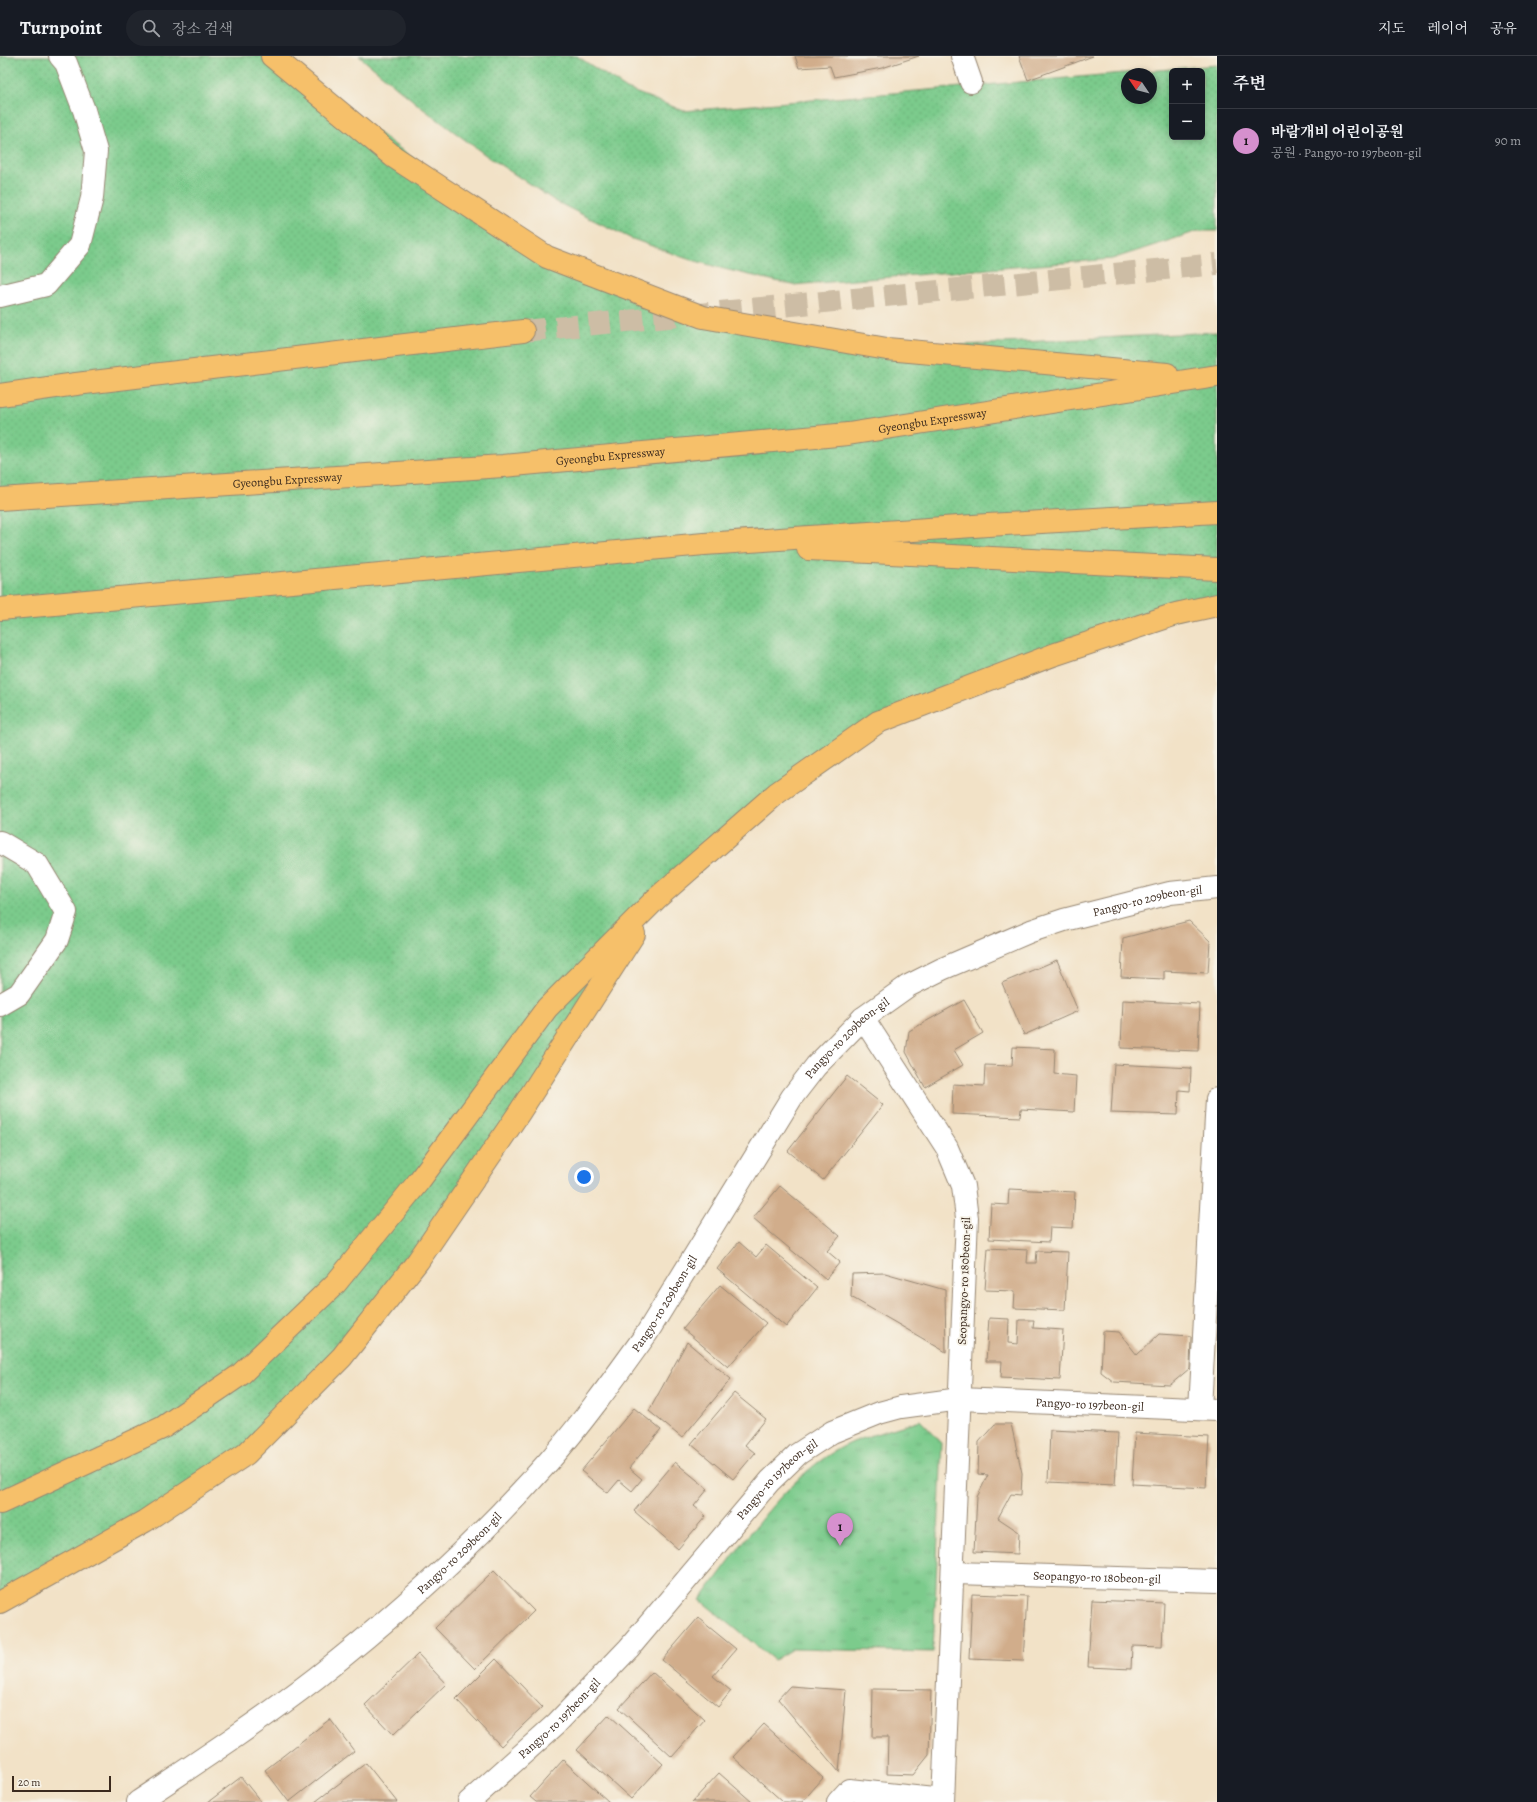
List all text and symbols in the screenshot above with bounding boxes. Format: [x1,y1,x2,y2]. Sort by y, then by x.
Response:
search box [126,10,406,46]
text: Turnpoint [20,15,102,41]
icon: search [140,17,162,39]
text: 장소 검색 [172,19,233,39]
text: 지도 [1378,19,1405,38]
text: 레이어 [1427,19,1468,38]
text: 공유 [1490,19,1517,38]
north arrow [1121,68,1157,104]
map controls [1169,68,1205,140]
button: + [1169,68,1205,104]
text: 주변 [1233,72,1266,95]
button: − [1169,104,1205,140]
text: 바람개비 어린이공원 [1271,122,1404,142]
text: 1 [1244,132,1248,149]
text: 90 m [1495,132,1521,149]
text: 공원 · Pangyo-ro 197beon-gil [1271,144,1421,161]
street label: Gyeongbu Expressway [877,404,988,437]
street label: Gyeongbu Expressway [555,443,666,469]
street label: Gyeongbu Expressway [232,469,343,492]
street label: Pangyo-ro 209beon-gil [1091,882,1203,920]
street label: Pangyo-ro 209beon-gil [801,994,892,1082]
your location [574,1167,594,1187]
street label: Seopangyo-ro 180beon-gil [954,1217,974,1345]
street label: Pangyo-ro 209beon-gil [628,1252,701,1355]
street label: Pangyo-ro 197beon-gil [1035,1394,1144,1415]
street label: Pangyo-ro 197beon-gil [733,1435,821,1523]
street label: Pangyo-ro 209beon-gil [413,1509,505,1598]
pin: 1 [827,1513,853,1546]
street label: Seopangyo-ro 180beon-gil [1033,1567,1161,1587]
street label: Pangyo-ro 197beon-gil [515,1675,604,1762]
scale bar [12,1774,111,1793]
text: 20 m [18,1775,40,1790]

